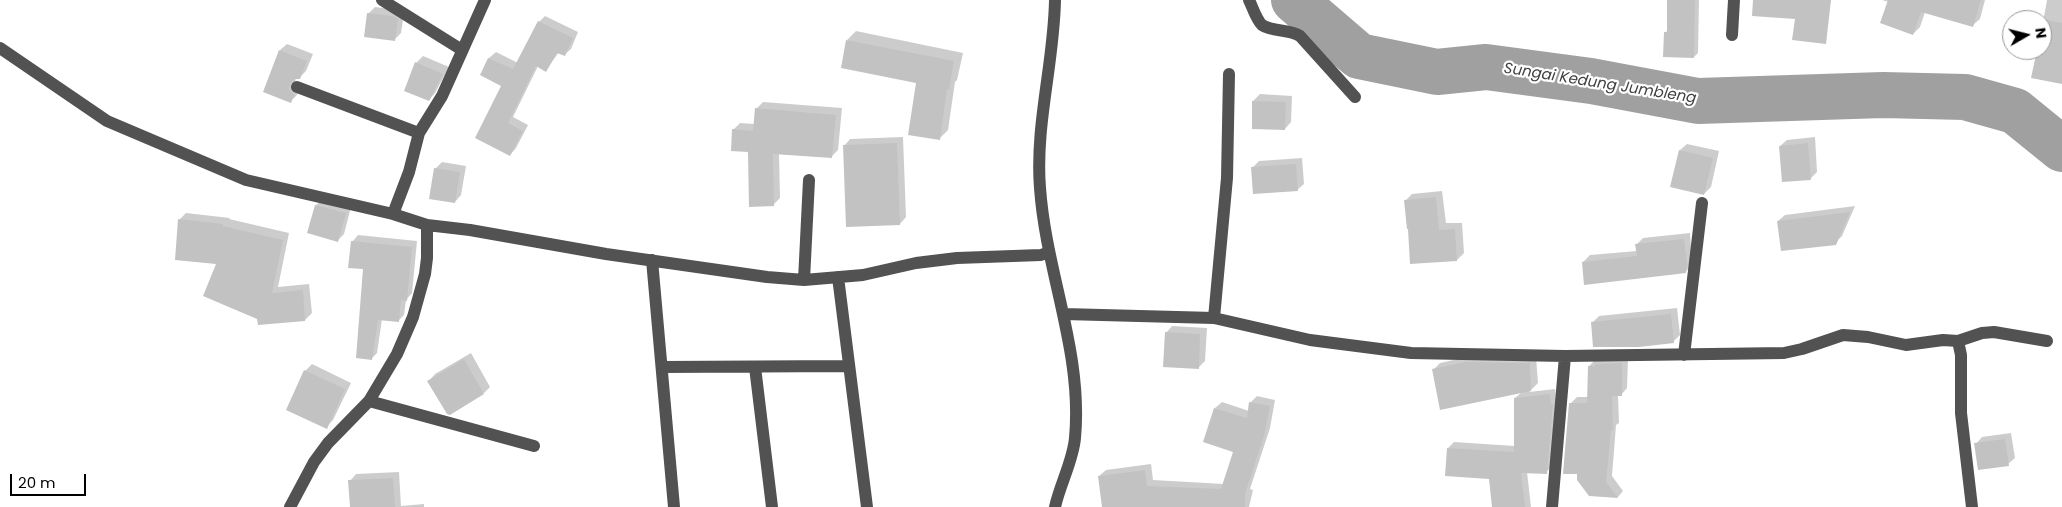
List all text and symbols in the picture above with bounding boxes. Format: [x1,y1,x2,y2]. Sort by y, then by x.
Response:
north arrow [2002,10,2052,60]
text: N [2030,26,2051,40]
water label: Sungai Kedung Jumbleng [1503,60,1697,108]
scale bar [12,464,89,496]
text: 20 m [18,472,56,493]

